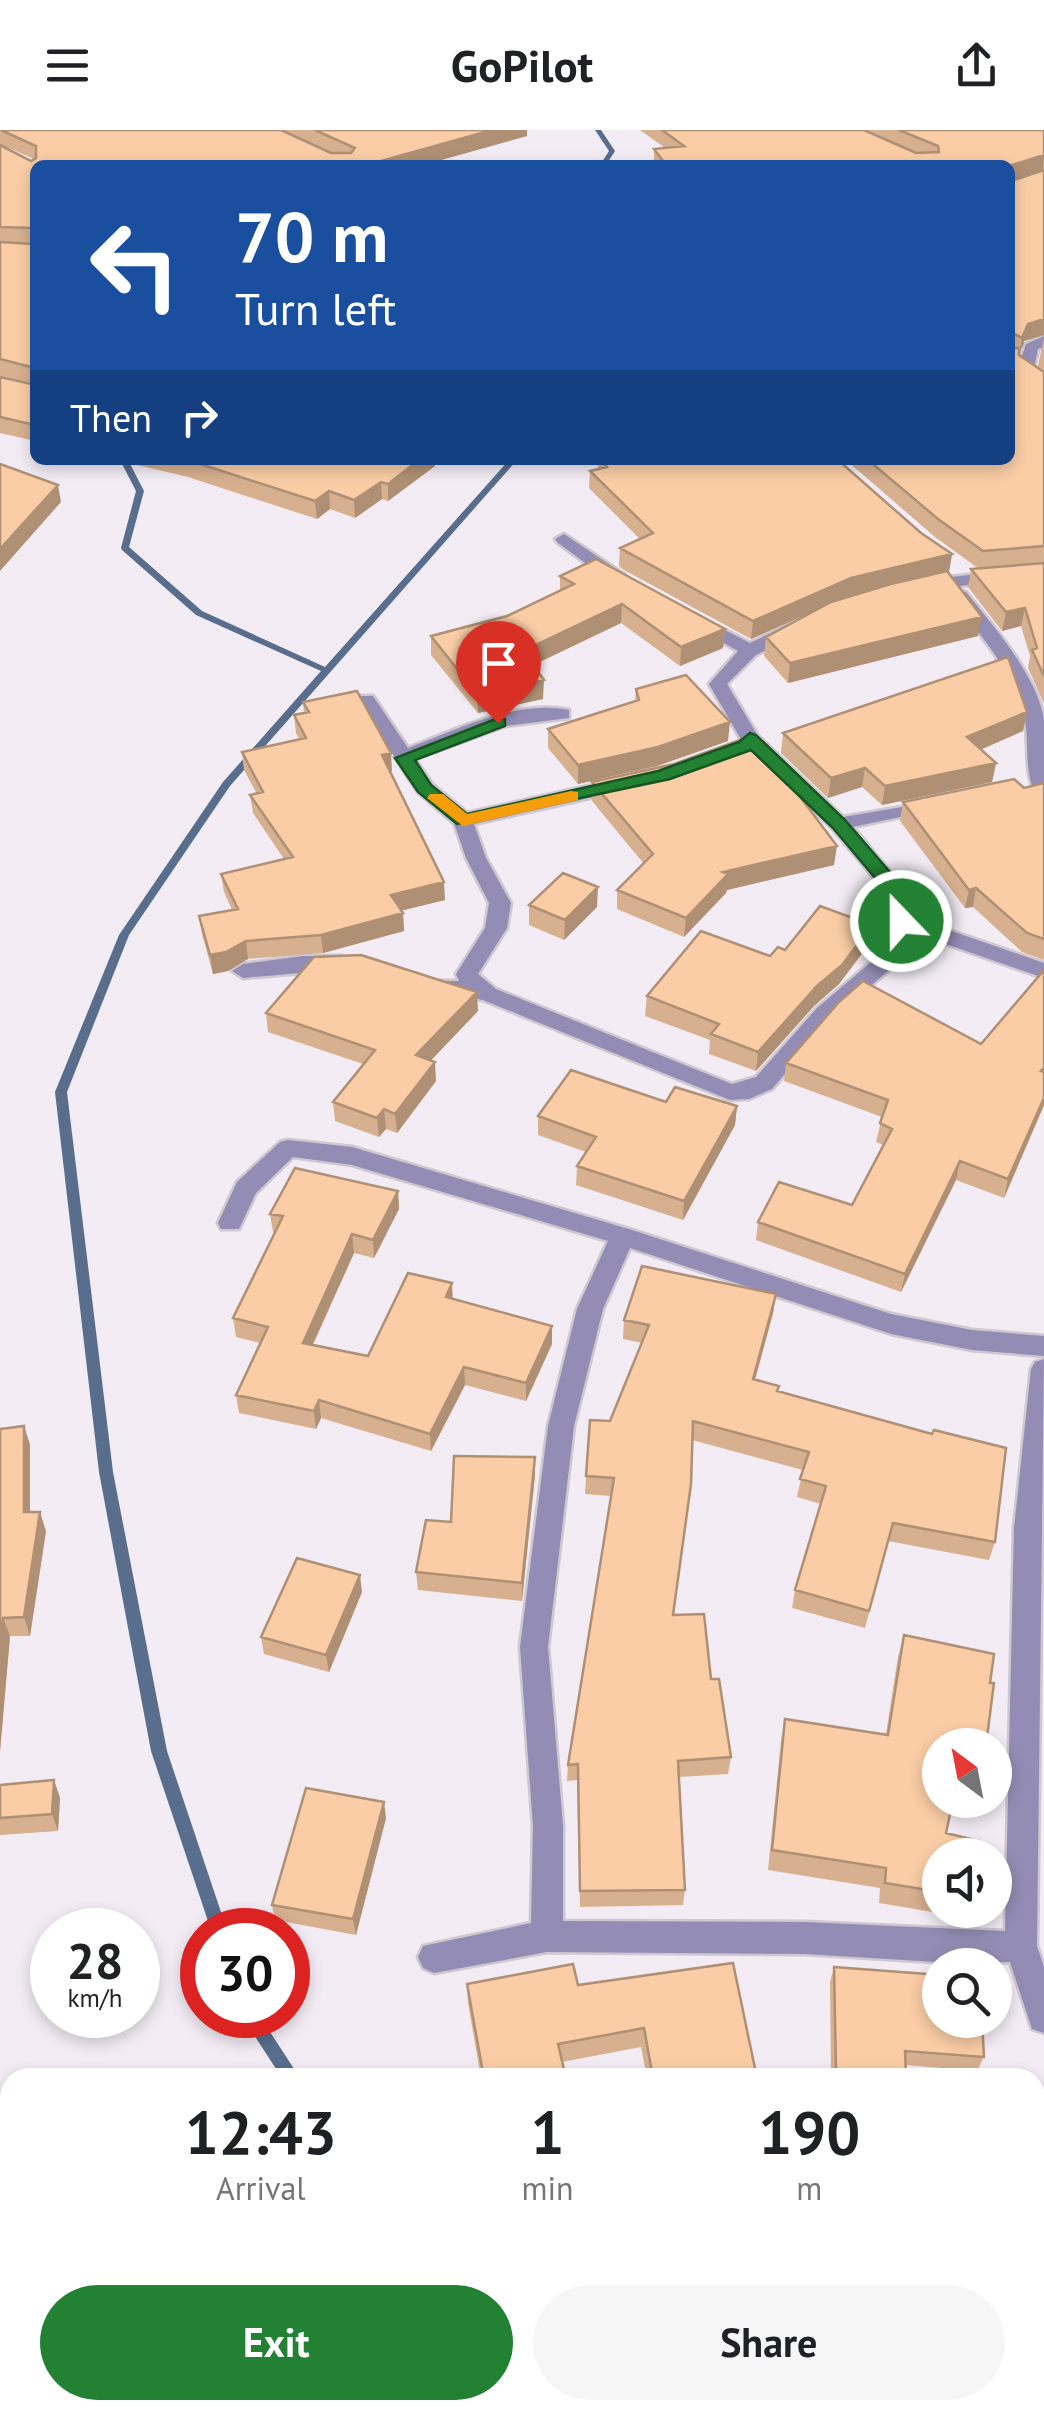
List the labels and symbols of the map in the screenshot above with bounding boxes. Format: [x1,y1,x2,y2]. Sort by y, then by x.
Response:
pin [456,621,541,724]
position arrow [849,869,953,973]
north arrow [922,1728,1012,1818]
speed limit sign: 30 [180,1908,310,2038]

